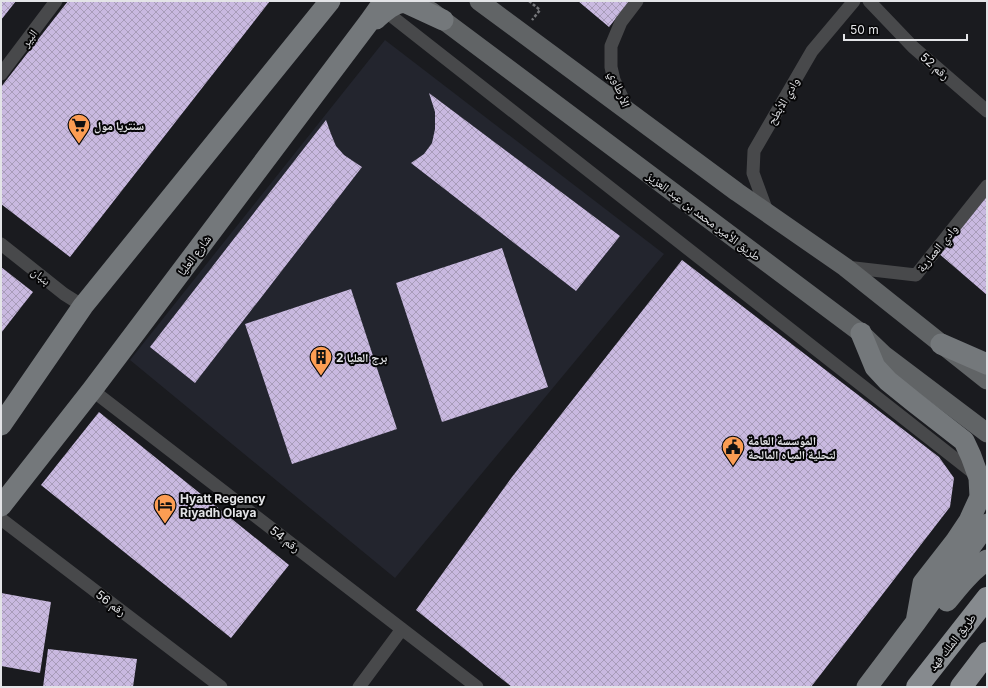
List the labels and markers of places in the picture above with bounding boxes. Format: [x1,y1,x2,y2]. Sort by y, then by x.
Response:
supermarket icon: سنتريا مول [66,112,92,145]
place label: سنتريا مول [94,118,144,134]
building icon: برج العليا 2 [308,344,334,377]
place label: برج العليا 2 [336,350,387,366]
place label: المؤسسة العامة لتحلية المياه المالحة [748,433,836,462]
public building icon: المؤسسة العامة لتحلية المياه المالحة [720,434,746,467]
place label: Hyatt Regency Riyadh Olaya [180,491,266,520]
hotel icon: Hyatt Regency Riyadh Olaya [152,492,178,525]

